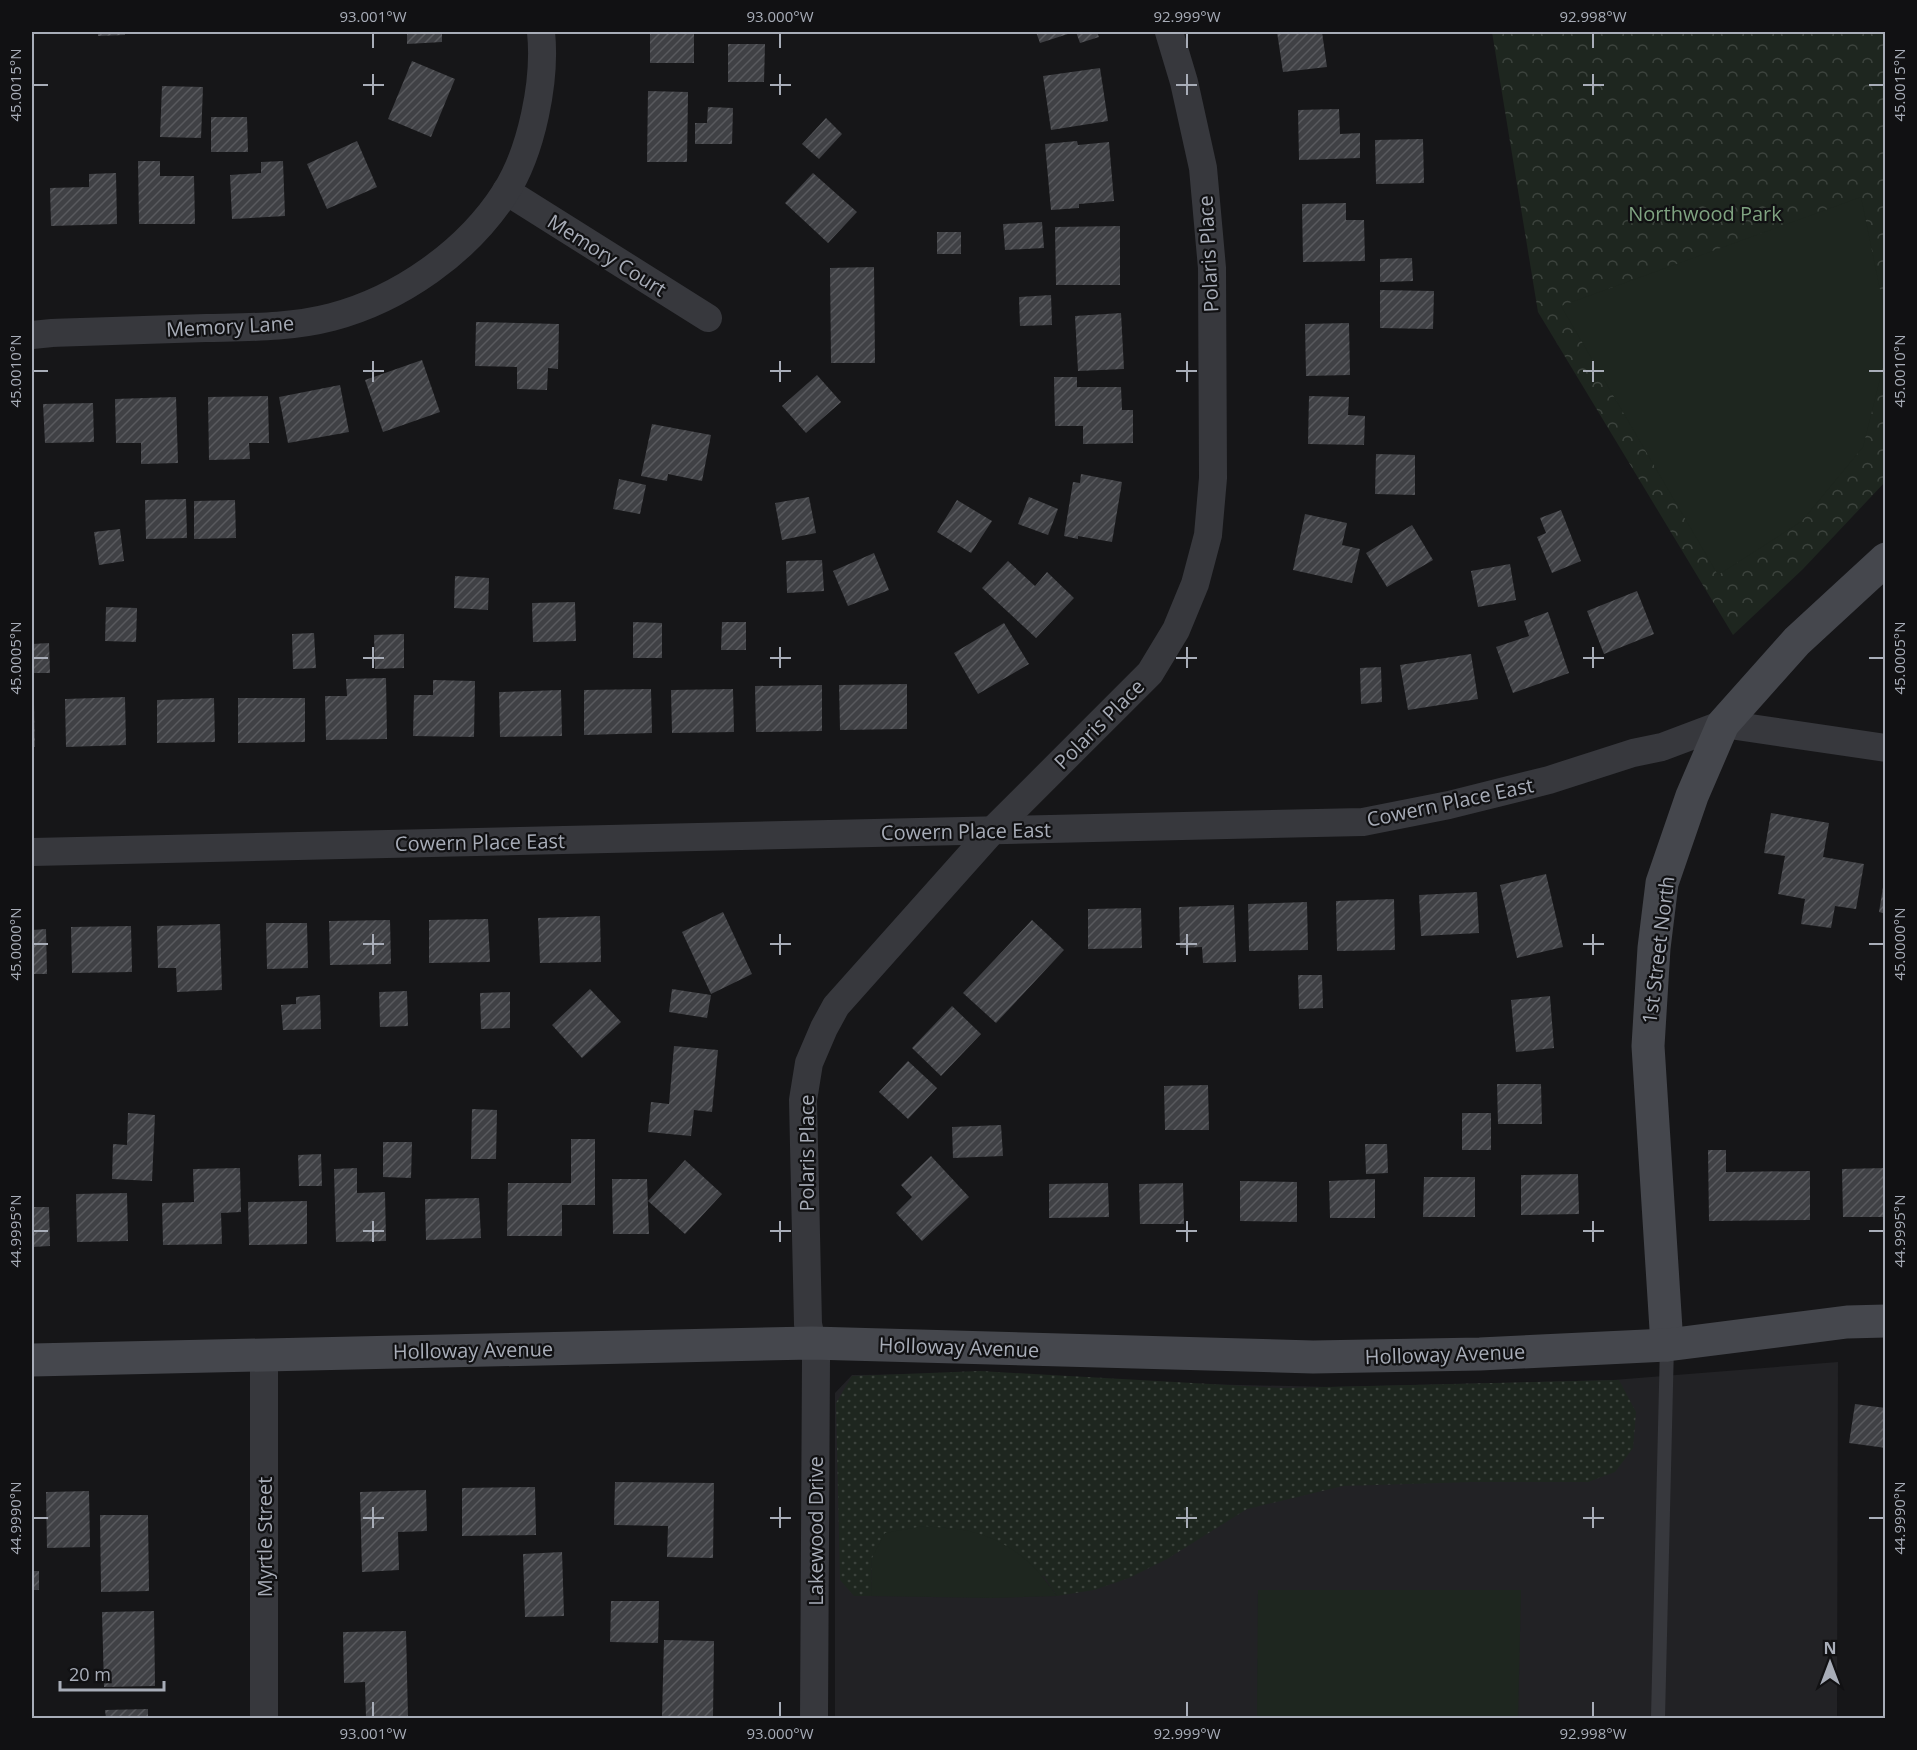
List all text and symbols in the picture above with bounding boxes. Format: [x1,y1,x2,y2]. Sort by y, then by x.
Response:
text: 93.001°W [339,6,407,26]
text: 93.000°W [746,6,814,26]
text: 92.999°W [1153,6,1221,26]
text: 92.998°W [1559,6,1627,26]
text: 45.0015°N [5,48,25,122]
text: 45.0015°N [1889,48,1909,122]
street label: Polaris Place [1191,195,1225,313]
park label: Northwood Park [1628,200,1782,227]
street label: Memory Court [542,208,672,302]
street label: Memory Lane [165,309,295,343]
text: 45.0010°N [5,334,25,408]
text: 45.0010°N [1889,334,1909,408]
text: 45.0005°N [5,621,25,695]
text: 45.0005°N [1889,621,1909,695]
street label: Polaris Place [1048,673,1150,775]
street label: Cowern Place East [1364,771,1536,833]
street label: Cowern Place East [881,816,1051,846]
street label: Cowern Place East [395,827,565,857]
street label: 1st Street North [1636,874,1680,1026]
text: 45.0000°N [5,907,25,981]
text: 45.0000°N [1889,907,1909,981]
street label: Polaris Place [793,1094,820,1212]
text: 44.9995°N [5,1194,25,1268]
text: 44.9995°N [1889,1194,1909,1268]
street label: Holloway Avenue [878,1331,1040,1363]
street label: Holloway Avenue [393,1335,553,1365]
street label: Holloway Avenue [1364,1338,1526,1370]
street label: Lakewood Drive [802,1456,829,1606]
street label: Myrtle Street [251,1477,278,1597]
text: 44.9990°N [5,1481,25,1555]
text: 44.9990°N [1889,1481,1909,1555]
north arrow [1800,1633,1860,1693]
text: N [1823,1637,1837,1659]
scale bar [60,1654,164,1692]
text: 20 m [69,1662,111,1686]
text: 93.001°W [339,1723,407,1743]
text: 93.000°W [746,1723,814,1743]
text: 92.999°W [1153,1723,1221,1743]
text: 92.998°W [1559,1723,1627,1743]

